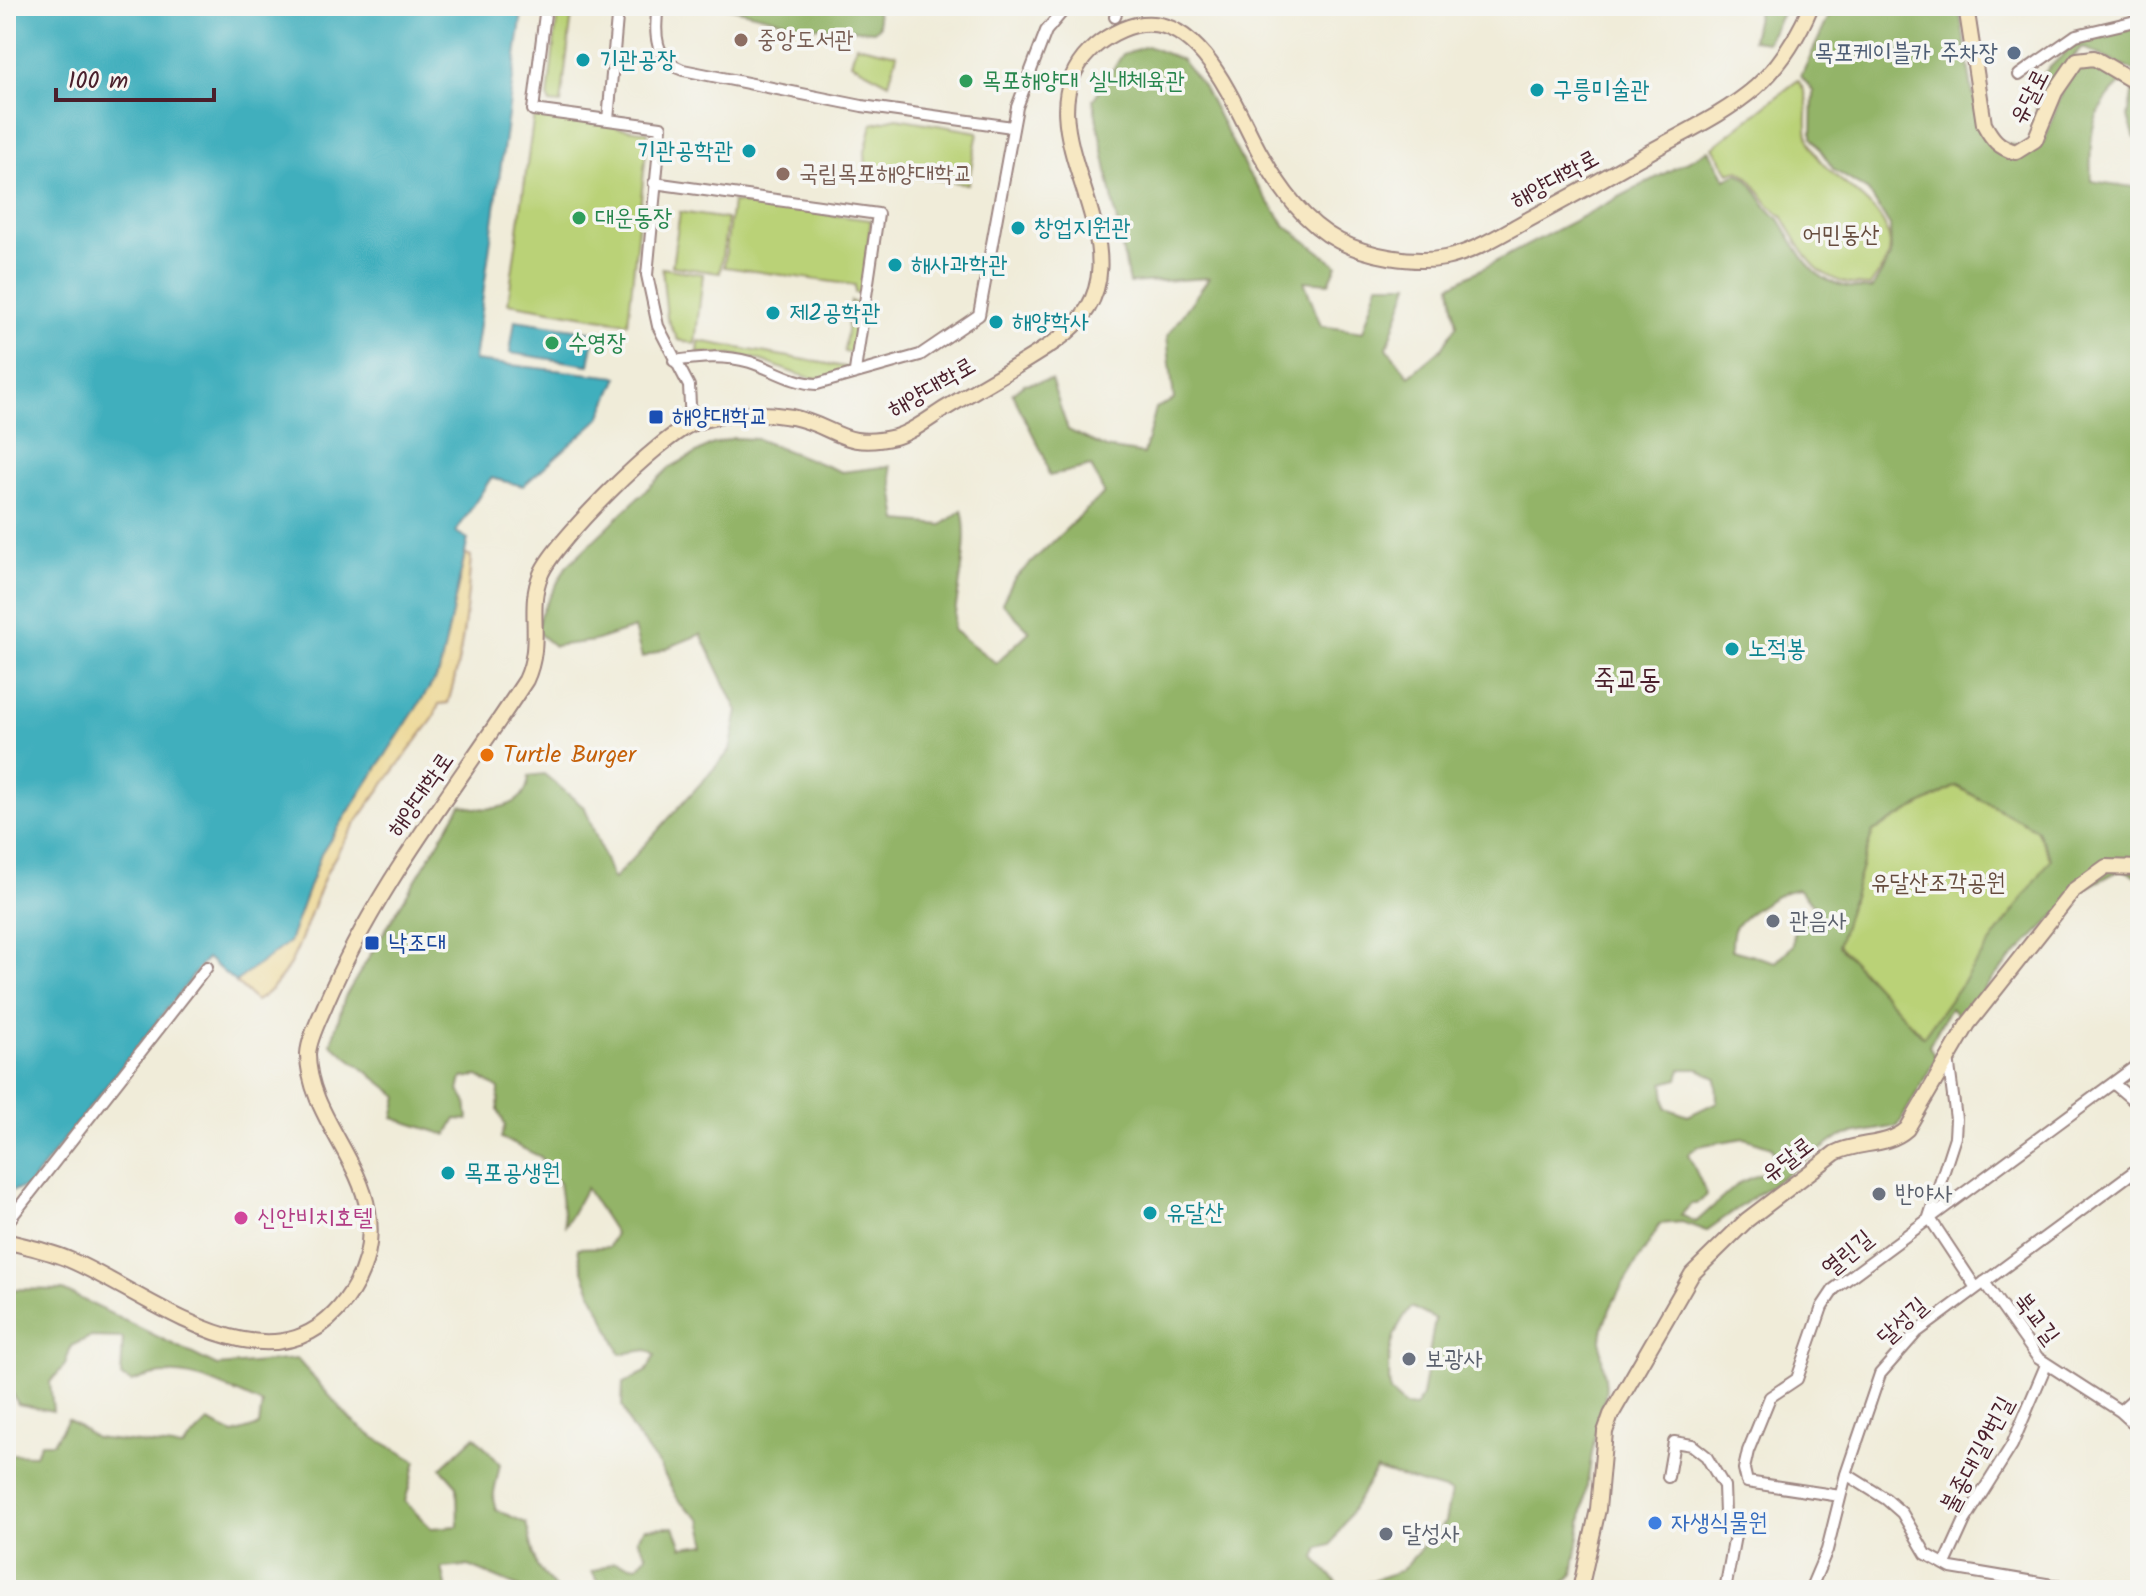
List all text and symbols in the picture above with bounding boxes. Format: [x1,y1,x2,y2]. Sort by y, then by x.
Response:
place label: 중앙도서관 [757,21,854,60]
marker: 중앙도서관 [732,31,750,49]
place label: 목포케이블카 주차장 [1815,34,1998,73]
place label: 기관공장 [599,41,676,80]
marker: 목포케이블카 주차장 [2005,44,2023,62]
marker: 기관공장 [574,51,592,69]
scale bar [56,52,214,102]
text: 100 m [68,62,128,101]
place label: 목포해양대 실내체육관 [982,62,1185,101]
street label: 유달로 [1999,62,2061,132]
place label: 구릉미술관 [1553,71,1650,110]
marker: 목포해양대 실내체육관 [957,72,975,90]
marker: 구릉미술관 [1528,81,1546,99]
place label: 기관공학관 [636,132,733,171]
street label: 해양대학로 [1503,140,1607,220]
marker: 기관공학관 [740,142,758,160]
place label: 국립목포해양대학교 [799,155,973,194]
marker: 국립목포해양대학교 [774,165,792,183]
place label: 대운동장 [595,199,672,238]
marker: 대운동장 [570,209,588,227]
place label: 창업지원관 [1034,209,1131,248]
park label: 어민동산 [1802,216,1880,255]
marker: 창업지원관 [1009,219,1027,237]
place label: 해사과학관 [911,246,1008,285]
marker: 해사과학관 [886,256,904,274]
place label: 제2공학관 [789,294,880,333]
place label: 해양학사 [1012,303,1089,342]
marker: 제2공학관 [764,304,782,322]
marker: 해양학사 [987,313,1005,331]
place label: 수영장 [568,324,626,363]
marker: 수영장 [543,334,561,352]
street label: 해양대학로 [880,347,984,429]
place label: 해양대학교 [672,398,769,437]
marker: 해양대학교 [647,408,665,426]
place label: 노적봉 [1748,630,1806,669]
marker: 노적봉 [1723,640,1741,658]
district label: 죽교동 [1593,658,1661,703]
place label: Turtle Burger [503,736,638,775]
street label: 해양대학로 [377,744,465,846]
marker: Turtle Burger [478,746,496,764]
park label: 유달산조각공원 [1870,864,2006,903]
place label: 관음사 [1789,902,1847,941]
marker: 관음사 [1764,912,1782,930]
place label: 낙조대 [388,924,446,963]
marker: 낙조대 [363,934,381,952]
street label: 유달로 [1753,1127,1823,1193]
place label: 목포공생원 [464,1154,561,1193]
marker: 목포공생원 [439,1164,457,1182]
place label: 반야사 [1895,1175,1953,1214]
marker: 반야사 [1870,1185,1888,1203]
place label: 유달산 [1166,1194,1224,1233]
place label: 신안비치호텔 [257,1199,373,1238]
marker: 유달산 [1141,1204,1159,1222]
marker: 신안비치호텔 [232,1209,250,1227]
street label: 열린길 [1813,1220,1883,1288]
street label: 북교길 [2003,1284,2069,1354]
street label: 달성길 [1868,1288,1938,1356]
place label: 보광사 [1425,1340,1483,1379]
marker: 보광사 [1400,1350,1418,1368]
street label: 불종대길9번길 [1931,1390,2025,1520]
place label: 자생식물원 [1671,1504,1768,1543]
marker: 자생식물원 [1646,1514,1664,1532]
place label: 달성사 [1402,1515,1460,1554]
marker: 달성사 [1377,1525,1395,1543]

